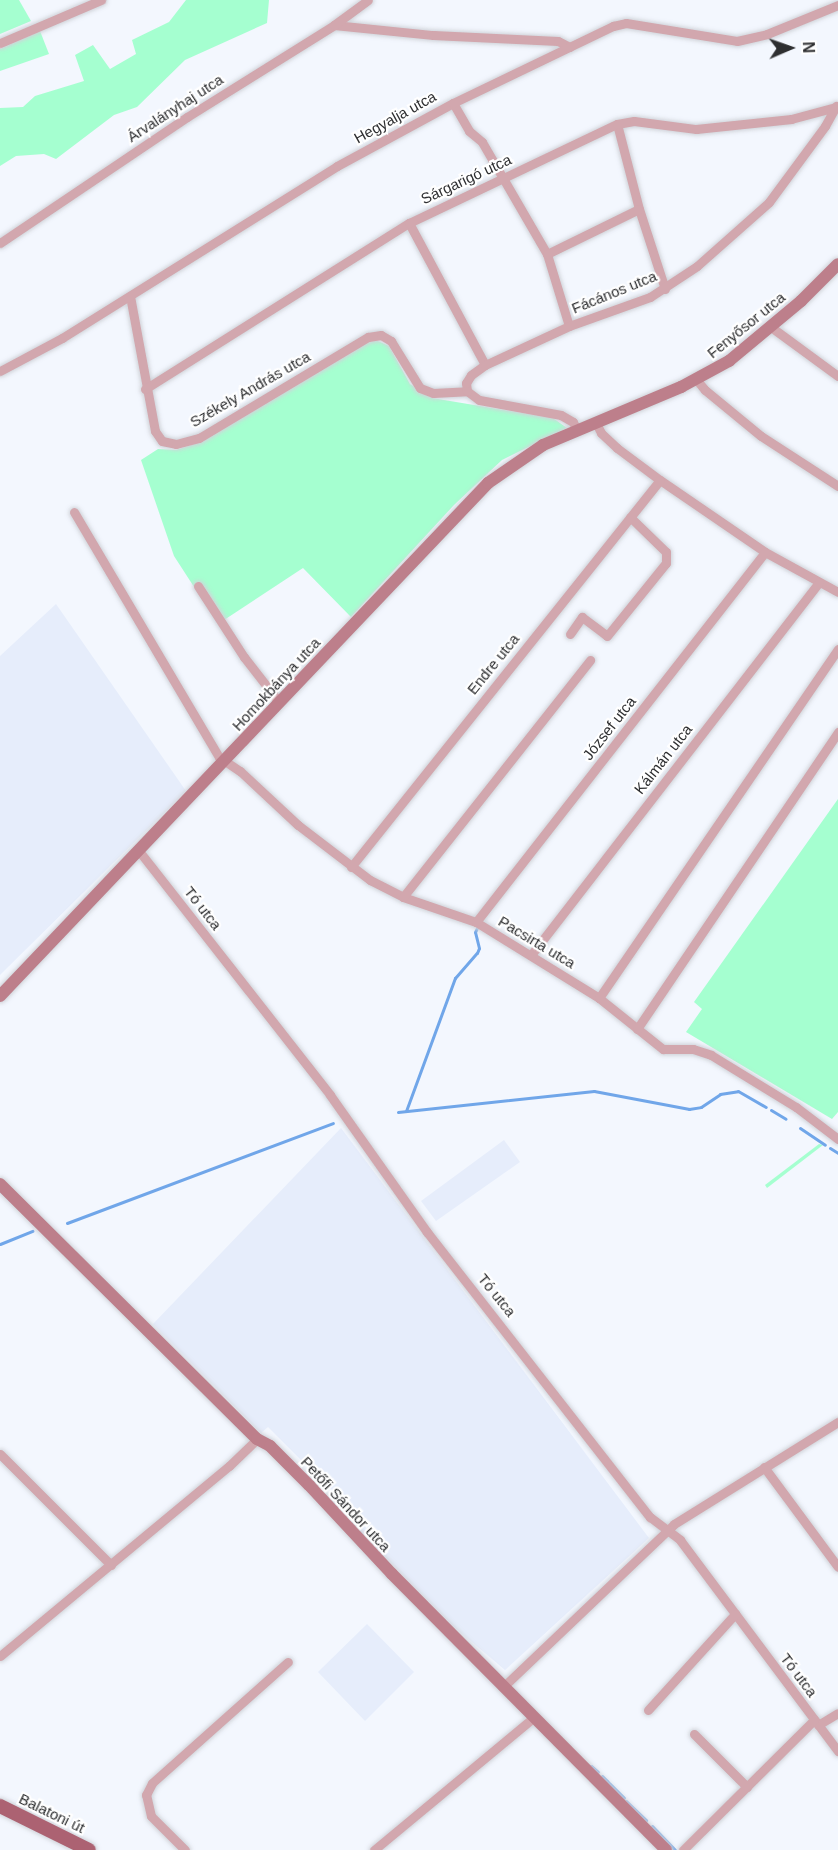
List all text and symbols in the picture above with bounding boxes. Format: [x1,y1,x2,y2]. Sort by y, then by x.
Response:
north arrow [760,18,820,78]
text: N [800,41,817,53]
street label: Árvalányhaj utca [124,70,226,146]
street label: Hegyalja utca [351,87,439,147]
street label: Sárgarigó utca [418,150,514,208]
street label: Fácános utca [569,267,659,317]
street label: Fenyősor utca [703,288,789,362]
street label: Székely András utca [186,347,314,431]
street label: Endre utca [463,630,523,698]
street label: Homokbánya utca [228,634,324,734]
street label: József utca [579,693,639,763]
street label: Kálmán utca [630,721,696,797]
street label: Tó utca [181,883,225,933]
street label: Pacsirta utca [495,912,579,972]
street label: Tó utca [474,1270,520,1320]
street label: Petőfi Sándor utca [297,1453,395,1555]
street label: Tó utca [777,1650,821,1700]
street label: Balatoni út [16,1789,88,1837]

